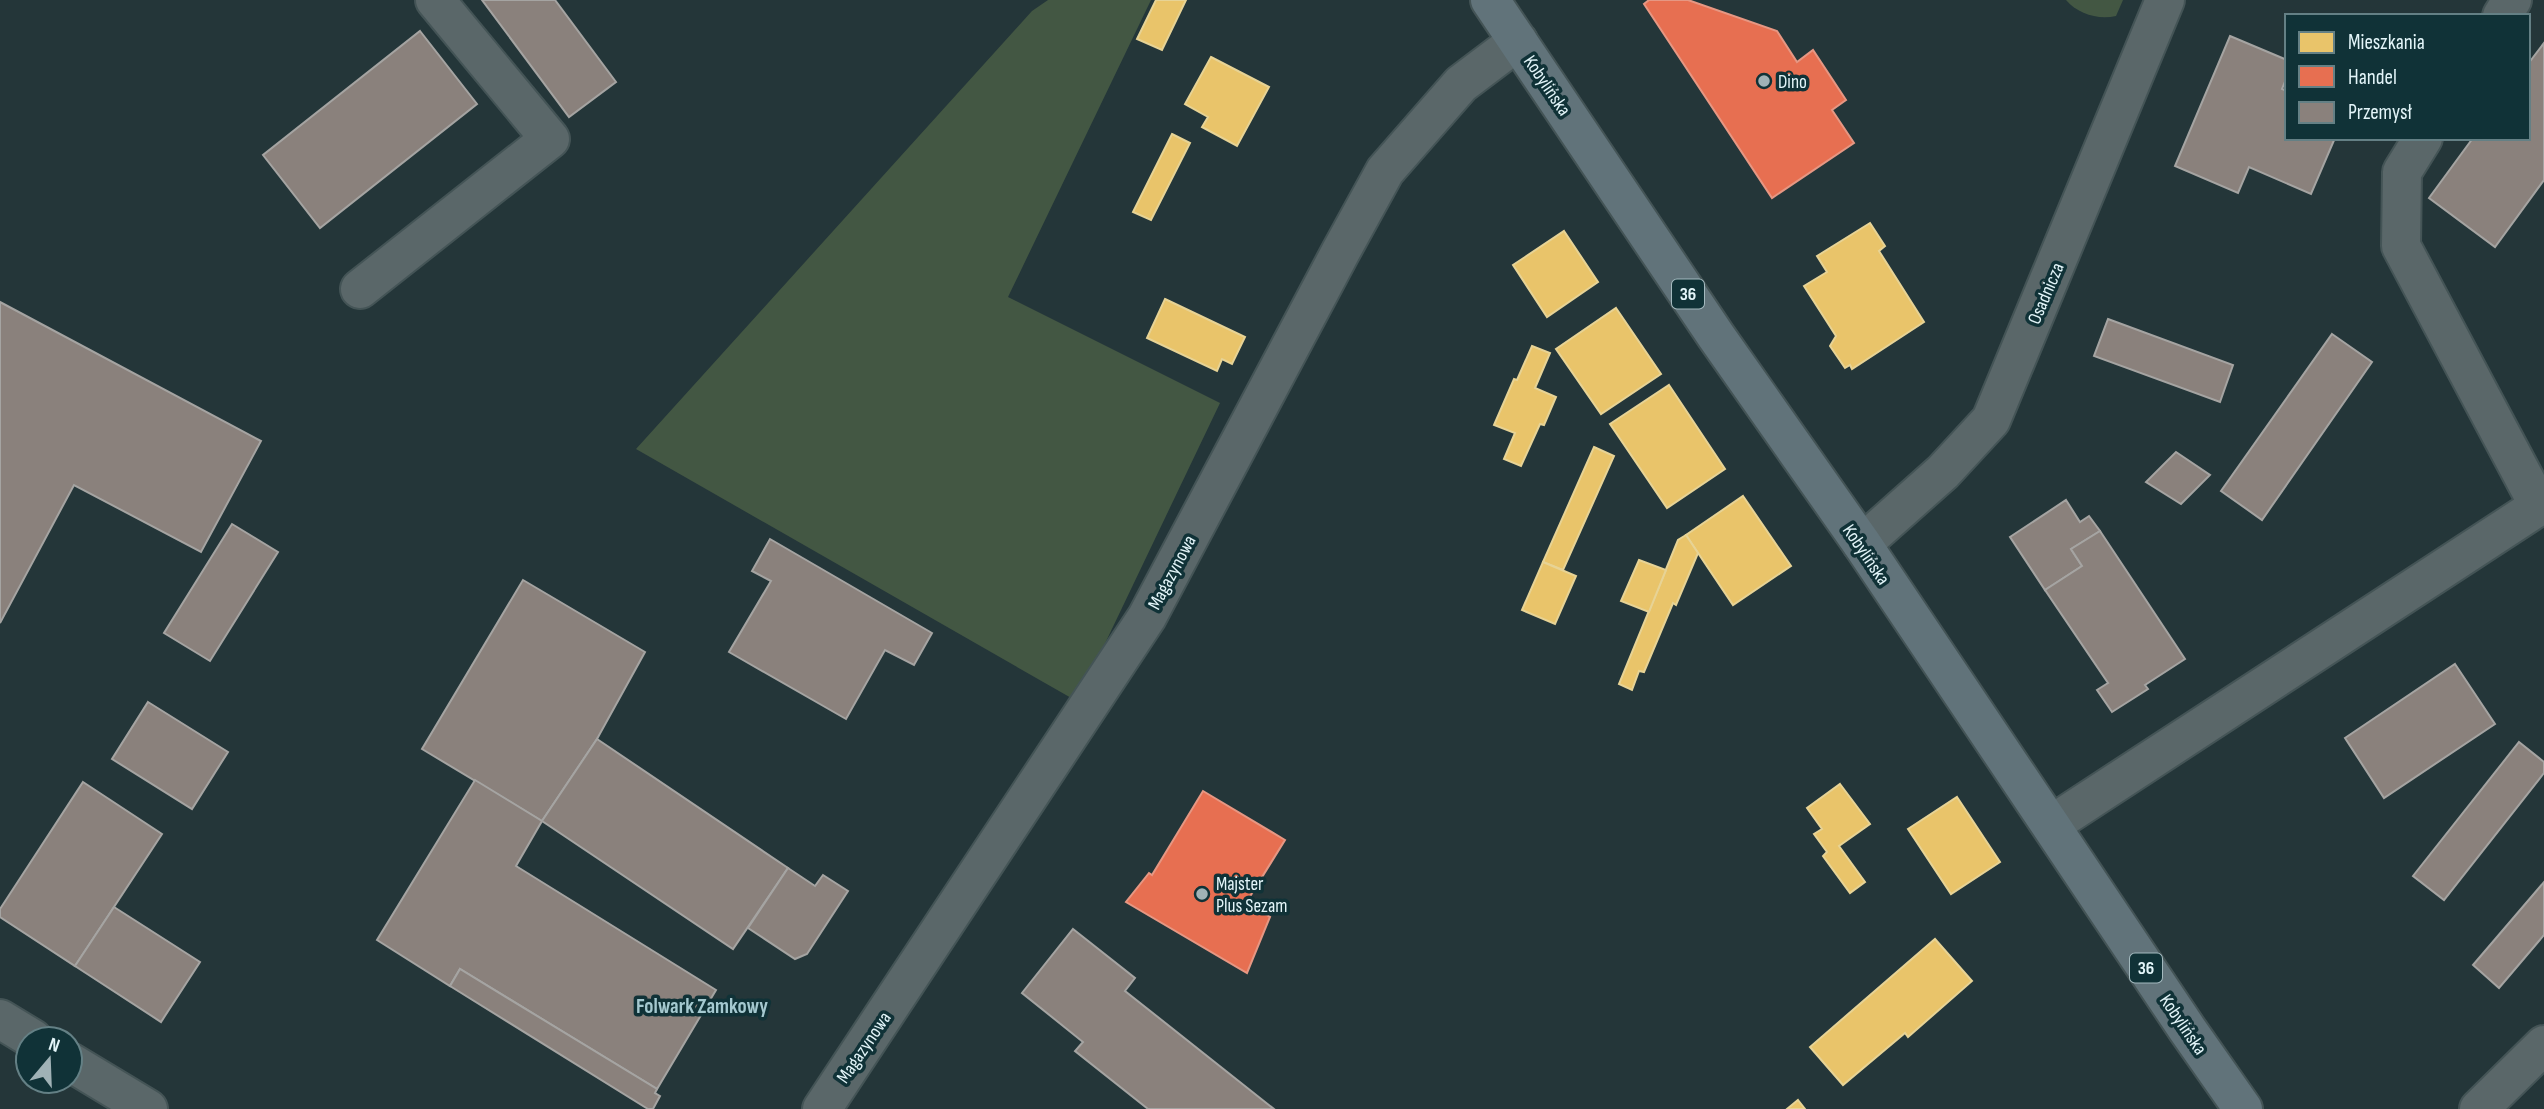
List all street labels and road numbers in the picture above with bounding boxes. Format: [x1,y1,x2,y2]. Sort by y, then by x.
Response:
street label: Kobylińska [1518,51,1575,121]
street label: Osadnicza [2023,259,2070,328]
road number: 36 [1672,280,1704,308]
street label: Kobylińska [1837,520,1894,590]
street label: Magazynowa [1143,531,1202,614]
road number: 36 [2130,953,2162,982]
street label: Kobylińska [2154,990,2211,1060]
street label: Magazynowa [832,1008,896,1088]

